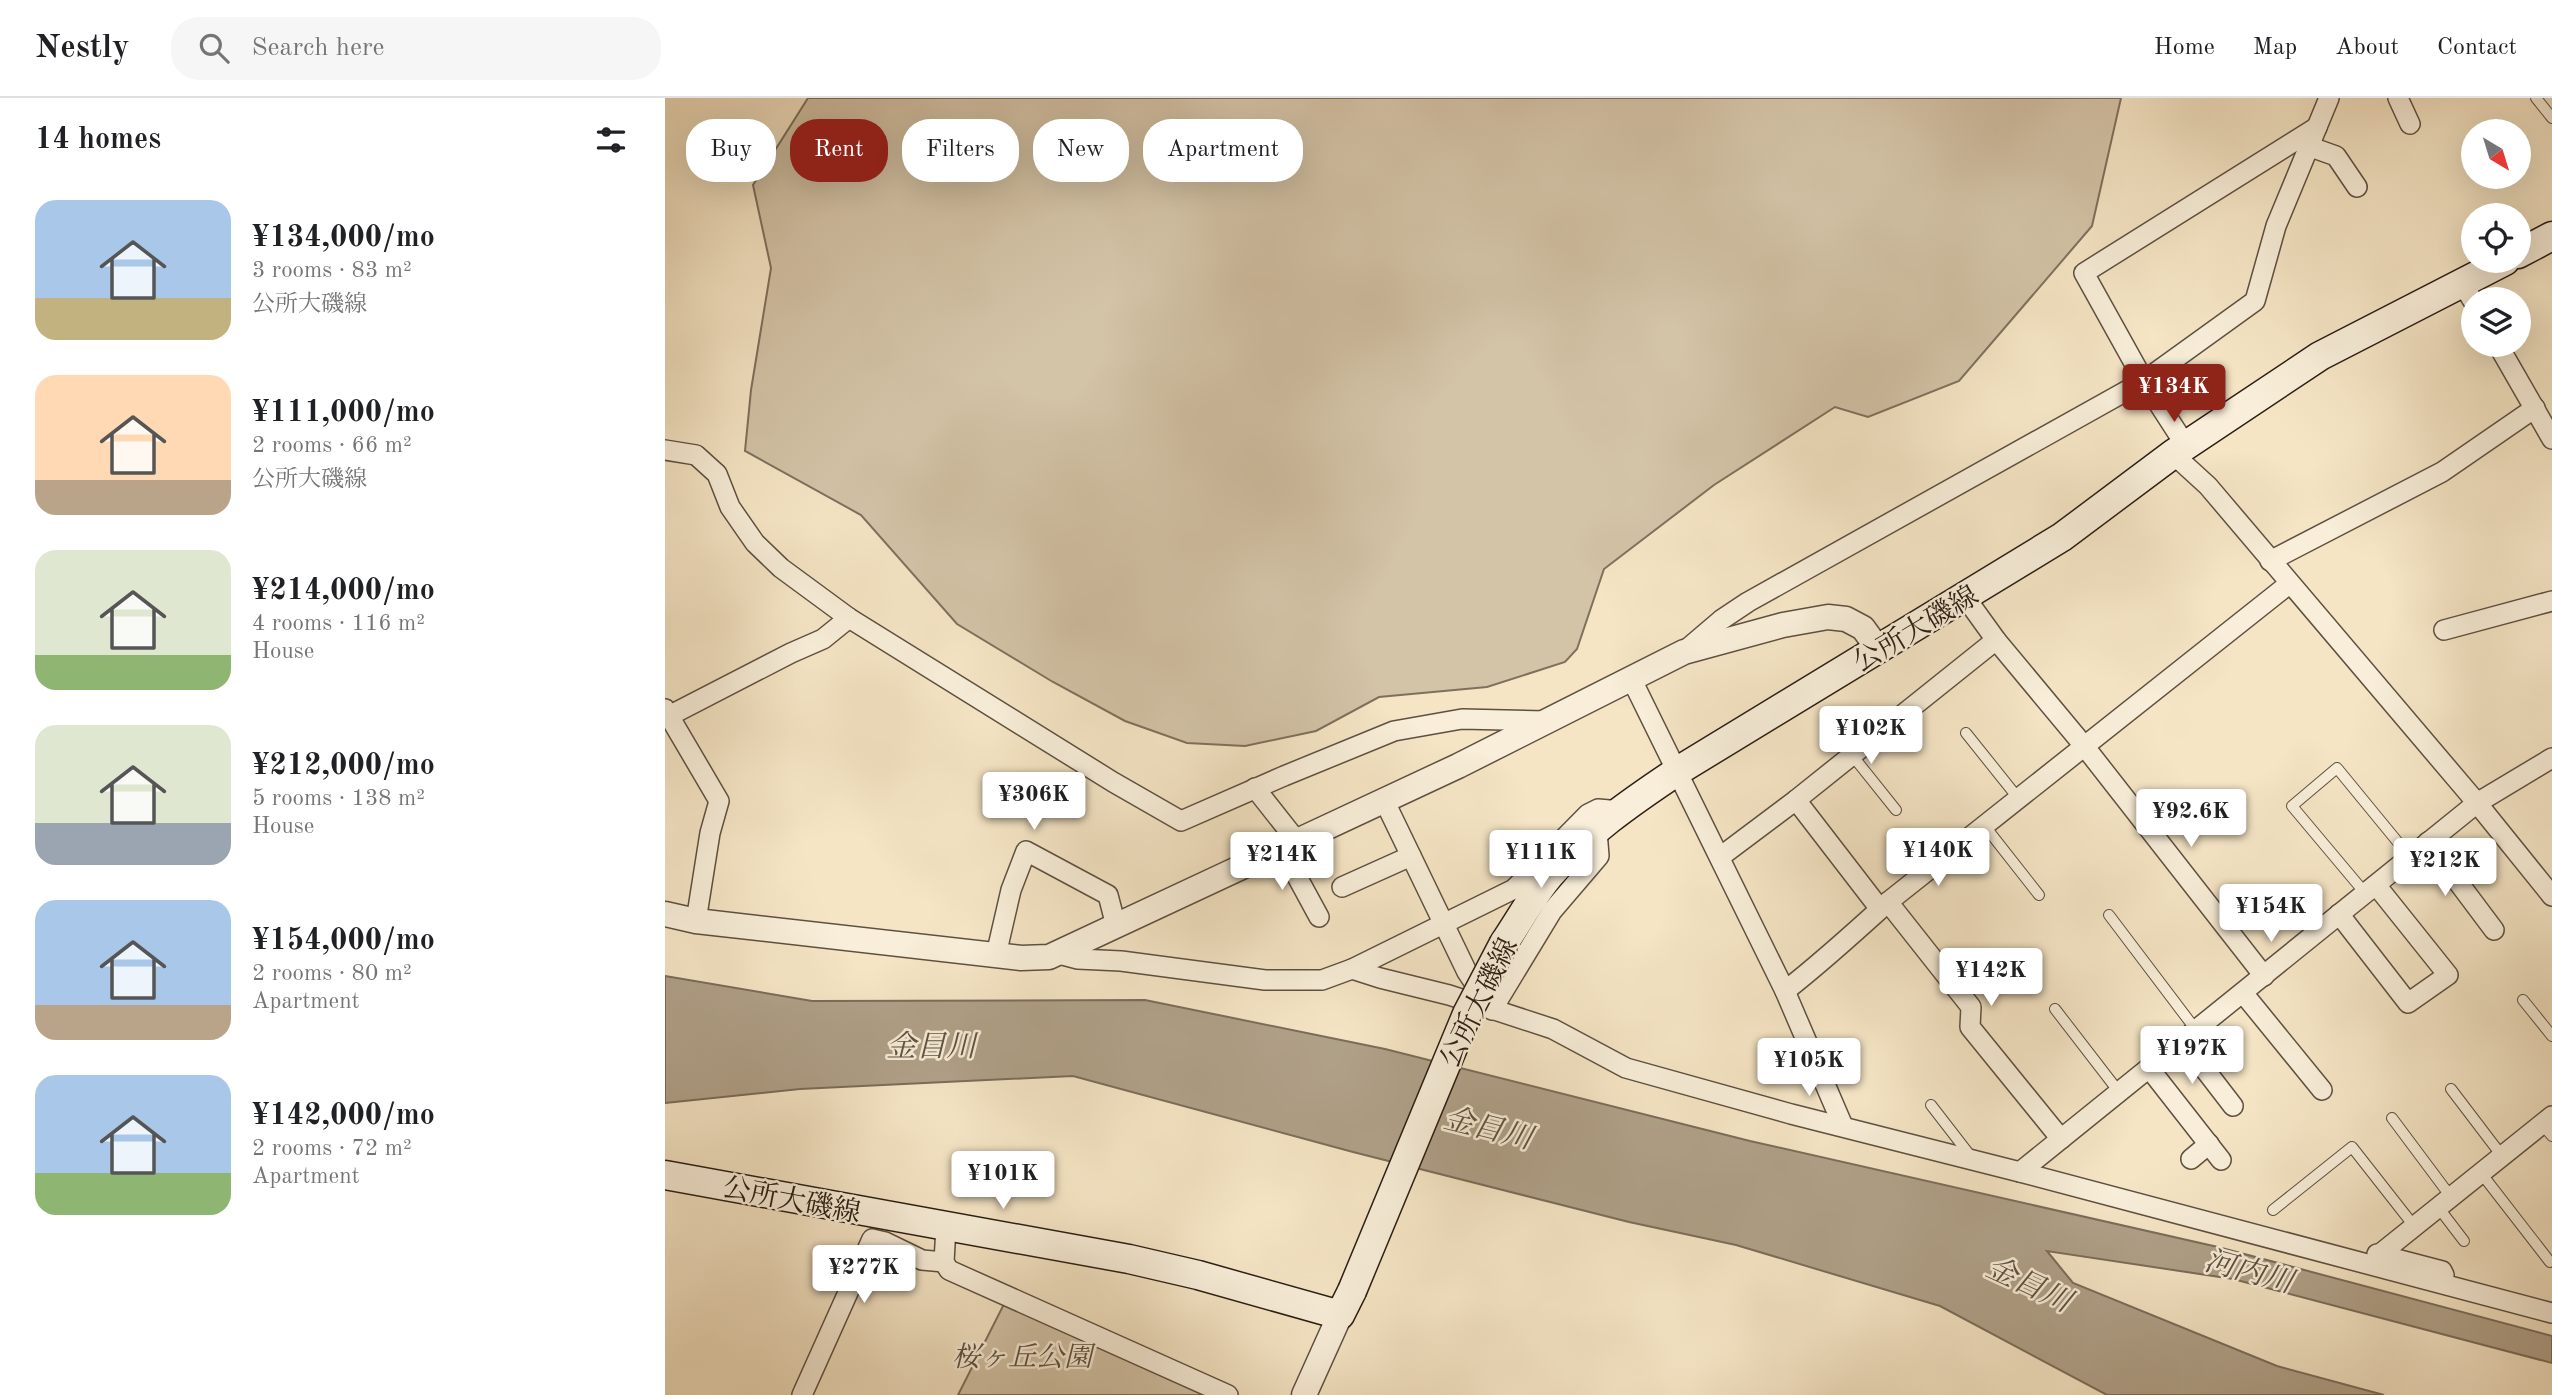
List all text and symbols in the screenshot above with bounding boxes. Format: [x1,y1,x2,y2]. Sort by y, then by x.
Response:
search box [171,17,661,80]
icon: search [195,29,233,67]
text: Nestly [35,32,129,65]
text: Search here [251,35,385,61]
text: Home [2154,36,2215,60]
text: Map [2253,36,2297,60]
text: About [2335,36,2399,60]
text: Contact [2437,36,2517,60]
chip: Buy [686,119,776,182]
chip: Rent [790,119,888,182]
chip: Filters [902,119,1019,182]
chip: New [1033,119,1129,182]
chip: Apartment [1143,119,1303,182]
north arrow [2461,119,2531,189]
map controls [2461,119,2531,357]
icon: filters [592,121,630,159]
text: 14 homes [35,125,161,155]
button: locate [2461,203,2531,273]
text: ¥134,000/mo [252,223,435,253]
icon: home [91,228,175,312]
text: 3 rooms · 83 m² [252,259,412,282]
button: layers [2461,287,2531,357]
text: 公所大磯線 [252,293,367,316]
pin: ¥134K [2125,364,2223,424]
text: ¥134K [2138,375,2210,398]
text: ¥111,000/mo [252,398,435,428]
icon: home [91,403,175,487]
text: 2 rooms · 66 m² [252,434,412,457]
text: 公所大磯線 [252,468,367,491]
text: ¥214,000/mo [252,576,435,606]
icon: home [91,578,175,662]
street label: 公所大磯線 [1848,580,1984,679]
text: 4 rooms · 116 m² [252,612,425,635]
text: House [252,640,314,663]
pin: ¥102K [1822,706,1920,766]
text: ¥102K [1835,717,1907,740]
text: ¥212,000/mo [252,751,435,781]
icon: home [91,753,175,837]
pin: ¥306K [985,772,1083,832]
text: ¥306K [998,783,1070,806]
text: 5 rooms · 138 m² [252,787,425,810]
pin: ¥92.6K [2134,790,2248,849]
text: ¥92.6K [2152,800,2230,823]
text: House [252,815,314,838]
pin: ¥140K [1889,828,1987,888]
pin: ¥111K [1492,830,1590,890]
pin: ¥214K [1233,832,1331,892]
pin: ¥212K [2396,838,2494,898]
text: ¥140K [1902,839,1974,862]
text: ¥111K [1505,841,1577,864]
text: ¥214K [1246,843,1318,866]
text: ¥212K [2409,849,2481,872]
pin: ¥154K [2222,884,2320,944]
text: ¥154K [2235,895,2307,918]
text: ¥154,000/mo [252,926,435,956]
icon: home [91,928,175,1012]
street label: 公所大磯線 [1435,933,1524,1072]
pin: ¥142K [1942,948,2040,1008]
text: ¥142K [1955,959,2027,982]
text: 2 rooms · 80 m² [252,962,412,985]
text: Apartment [252,990,360,1013]
pin: ¥197K [2143,1026,2241,1086]
water label: 金目川 [886,1030,979,1063]
text: ¥197K [2156,1037,2228,1060]
pin: ¥105K [1760,1038,1858,1098]
text: ¥105K [1773,1049,1845,1072]
text: ¥142,000/mo [252,1101,435,1131]
water label: 金目川 [1440,1102,1538,1156]
icon: home [91,1103,175,1187]
text: 2 rooms · 72 m² [252,1137,412,1160]
pin: ¥101K [954,1152,1052,1211]
text: ¥101K [967,1162,1039,1185]
text: Apartment [252,1165,360,1188]
street label: 公所大磯線 [720,1172,863,1229]
water label: 河内川 [2201,1244,2300,1300]
pin: ¥277K [815,1246,913,1305]
water label: 金目川 [1981,1250,2079,1320]
text: ¥277K [828,1256,900,1279]
park label: 桜ヶ丘公園 [952,1342,1096,1373]

